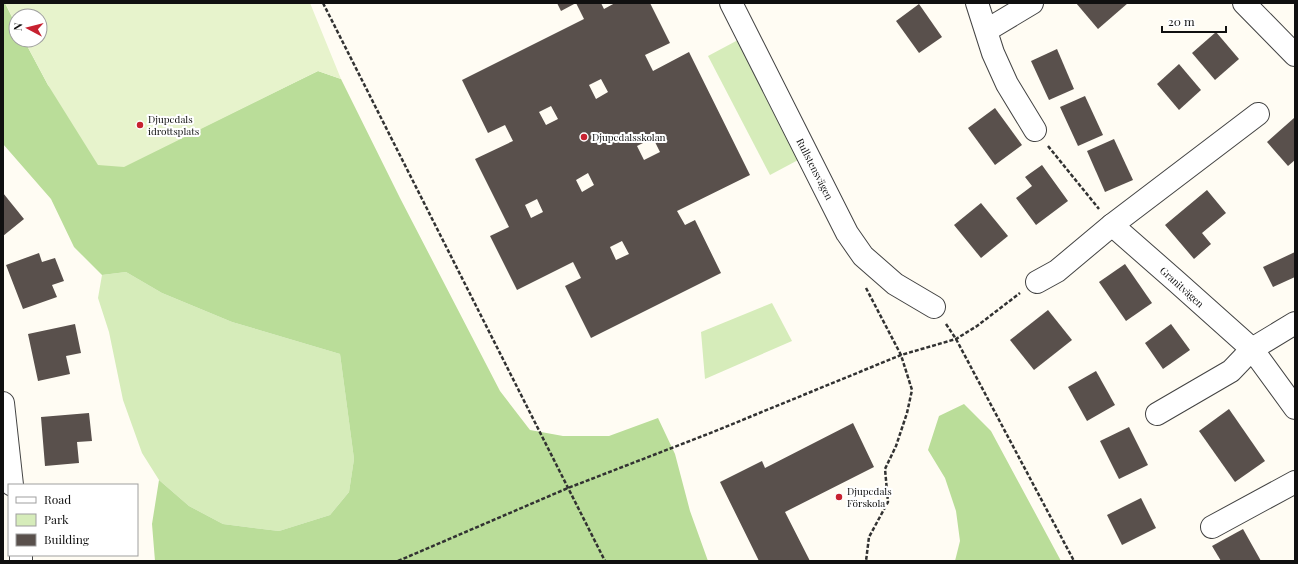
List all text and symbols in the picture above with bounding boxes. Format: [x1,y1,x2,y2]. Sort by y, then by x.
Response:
north arrow [8,8,48,48]
scale bar [1162,8,1226,34]
text: 20 m [1168,13,1195,29]
text: N [10,22,26,32]
place label: Djupedals idrottsplats [148,112,199,138]
marker: Djupedals idrottsplats [135,120,145,130]
place label: Djupedalsskolan [592,130,666,144]
marker: Djupedalsskolan [579,132,589,142]
street label: Rullstensvägen [793,136,837,202]
street label: Granitvägen [1157,263,1207,311]
legend [8,484,138,556]
place label: Djupedals Förskola [847,484,892,510]
text: Road [44,491,71,507]
marker: Djupedals Förskola [834,492,844,502]
text: Park [44,511,69,527]
text: Building [44,531,90,547]

